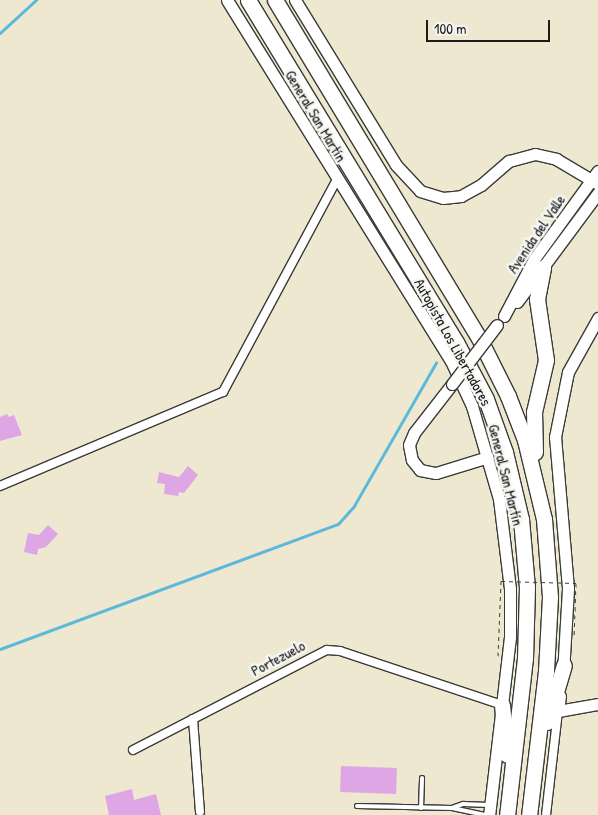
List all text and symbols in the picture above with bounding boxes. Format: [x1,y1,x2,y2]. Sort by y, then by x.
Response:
scale bar [428,10,552,42]
text: 100 m [434,18,467,39]
street label: General San Martín [282,67,350,165]
street label: Avenida del Valle [503,191,569,277]
street label: Autopista Los Libertadores [411,275,495,409]
street label: General San Martín [485,422,527,528]
street label: Portezuelo [248,636,308,680]

